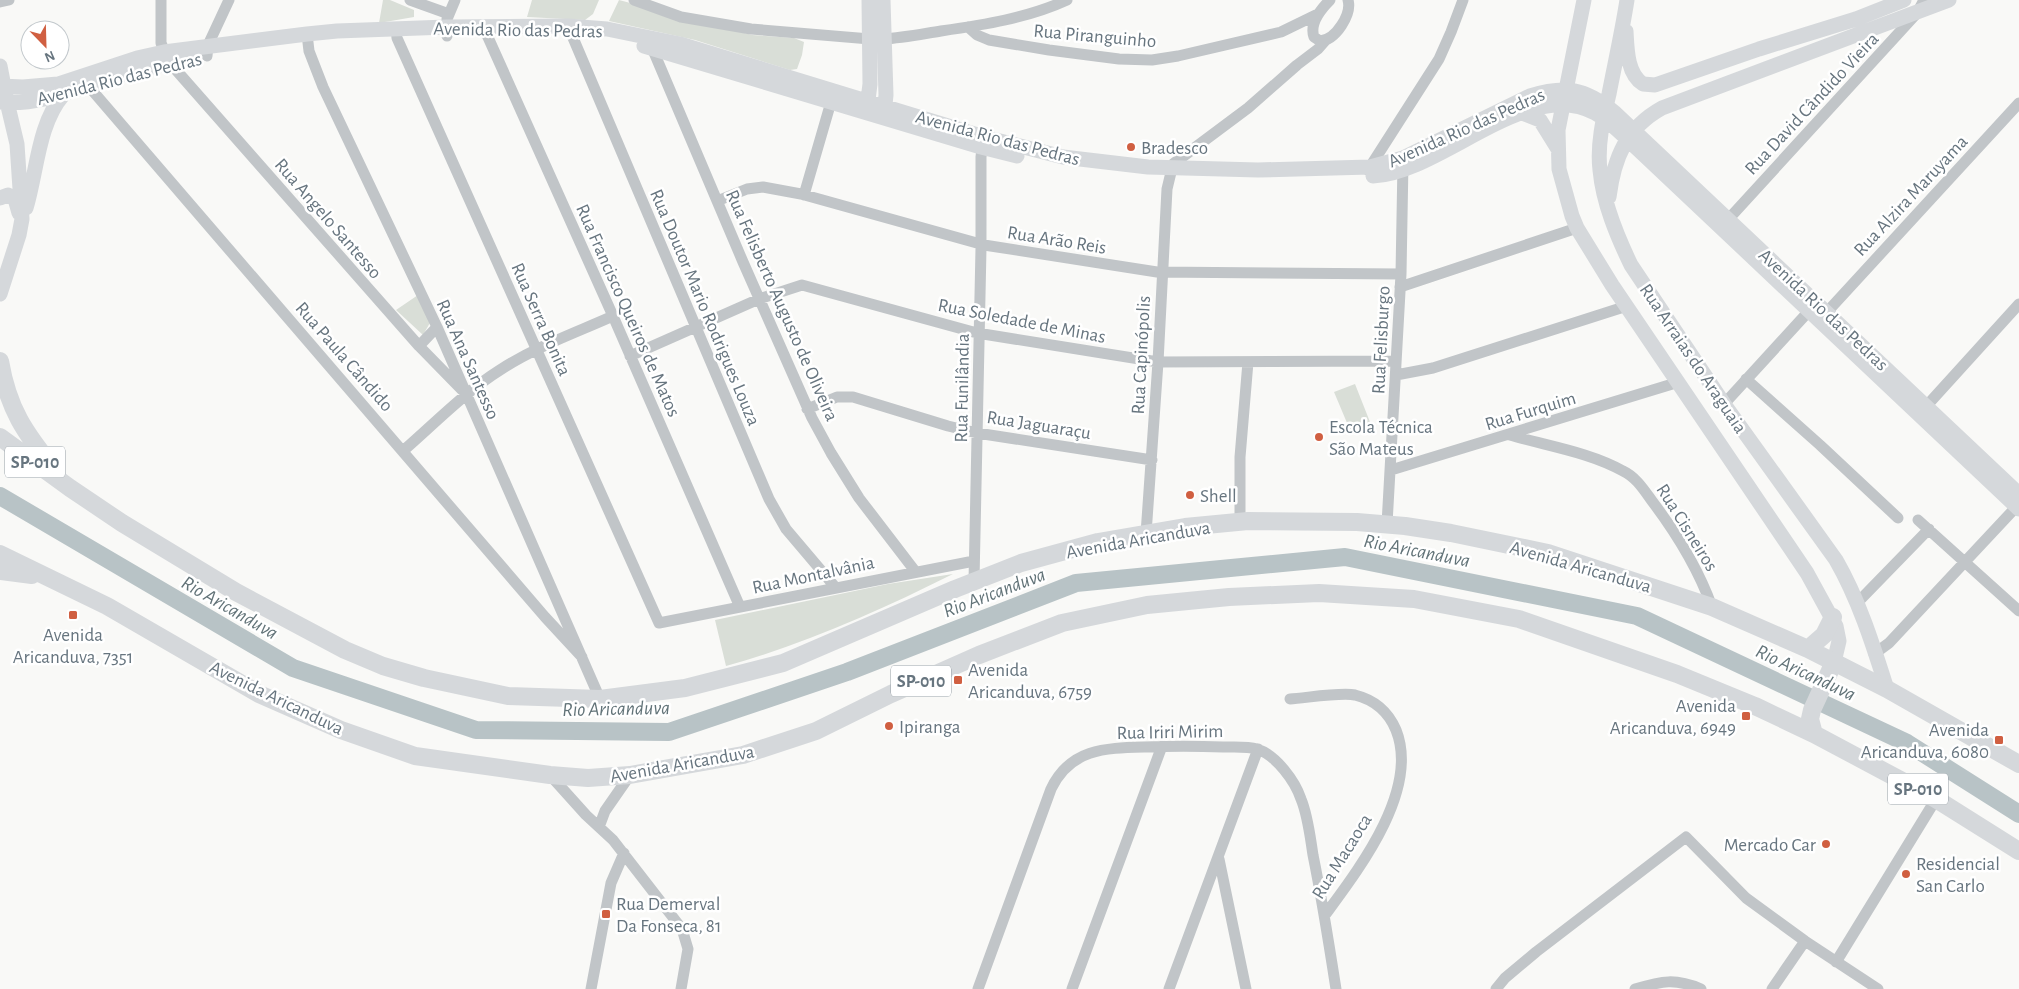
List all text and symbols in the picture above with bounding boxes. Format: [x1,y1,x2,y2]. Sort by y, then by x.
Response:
north arrow [20,20,70,70]
street label: Avenida Rio das Pedras [433,20,603,41]
street label: Rua Piranguinho [1033,22,1157,51]
street label: Rua David Cândido Vieira [1742,29,1883,179]
text: N [42,48,57,64]
street label: Avenida Rio das Pedras [35,50,204,109]
street label: Avenida Rio das Pedras [1385,85,1548,171]
street label: Avenida Rio das Pedras [913,107,1082,170]
street label: Rua Alzira Maruyama [1851,132,1972,260]
place label: Bradesco [1141,139,1208,158]
marker: Bradesco [1125,141,1137,153]
street label: Rua Angelo Santesso [271,155,385,283]
street label: Rua Doutor Mario Rodrigues Louza [646,187,763,429]
street label: Rua Felisberto Augusto de Oliveira [722,187,841,424]
street label: Rua Francisco Queiros de Matos [572,201,683,420]
street label: Rua Arão Reis [1006,223,1108,258]
street label: Avenida Rio das Pedras [1755,245,1891,375]
street label: Rua Serra Bonita [507,260,574,379]
street label: Rua Arraias do Araguaia [1636,281,1750,437]
street label: Rua Felisburgo [1369,285,1394,395]
street label: Rua Capinópolis [1129,295,1154,415]
street label: Rua Soledade de Minas [936,296,1107,347]
street label: Rua Ana Santesso [433,297,503,422]
street label: Rua Paula Cândido [291,299,396,415]
street label: Rua Funilândia [952,333,973,443]
street label: Rua Furquim [1483,389,1578,434]
street label: Rua Jaguaraçu [985,408,1093,443]
place label: Escola Técnica São Mateus [1329,418,1433,459]
marker: Escola Técnica São Mateus [1313,431,1325,443]
road number: SP-010 [5,447,65,478]
street label: Rua Cisneiros [1652,481,1721,575]
place label: Shell [1200,487,1237,506]
marker: Shell [1184,489,1196,501]
street label: Avenida Aricanduva [1065,518,1212,563]
water label: Rio Aricanduva [1362,531,1472,571]
street label: Avenida Aricanduva [1508,538,1654,597]
street label: Rua Montalvânia [751,553,876,598]
water label: Rio Aricanduva [941,564,1048,622]
water label: Rio Aricanduva [178,572,281,643]
marker: Avenida Aricanduva, 7351 [67,609,79,621]
place label: Avenida Aricanduva, 7351 [13,626,133,667]
water label: Rio Aricanduva [1753,641,1859,705]
street label: Avenida Aricanduva [206,658,346,739]
place label: Avenida Aricanduva, 6759 [968,661,1092,702]
road number: SP-010 [891,666,951,696]
marker: Avenida Aricanduva, 6759 [952,674,964,686]
place label: Avenida Aricanduva, 6949 [1610,697,1736,738]
water label: Rio Aricanduva [562,698,670,720]
marker: Avenida Aricanduva, 6949 [1740,710,1752,722]
place label: Ipiranga [899,718,961,737]
marker: Ipiranga [883,720,895,732]
place label: Avenida Aricanduva, 6080 [1861,721,1989,762]
street label: Rua Iriri Mirim [1116,722,1224,743]
marker: Avenida Aricanduva, 6080 [1993,734,2005,746]
street label: Avenida Aricanduva [609,742,756,787]
road number: SP-010 [1888,774,1948,804]
street label: Rua Macaoca [1309,811,1376,903]
place label: Mercado Car [1724,836,1816,855]
marker: Mercado Car [1820,838,1832,850]
place label: Residencial San Carlo [1916,855,2000,896]
marker: Residencial San Carlo [1900,868,1912,880]
place label: Rua Demerval Da Fonseca, 81 [616,895,721,936]
marker: Rua Demerval Da Fonseca, 81 [600,908,612,920]

